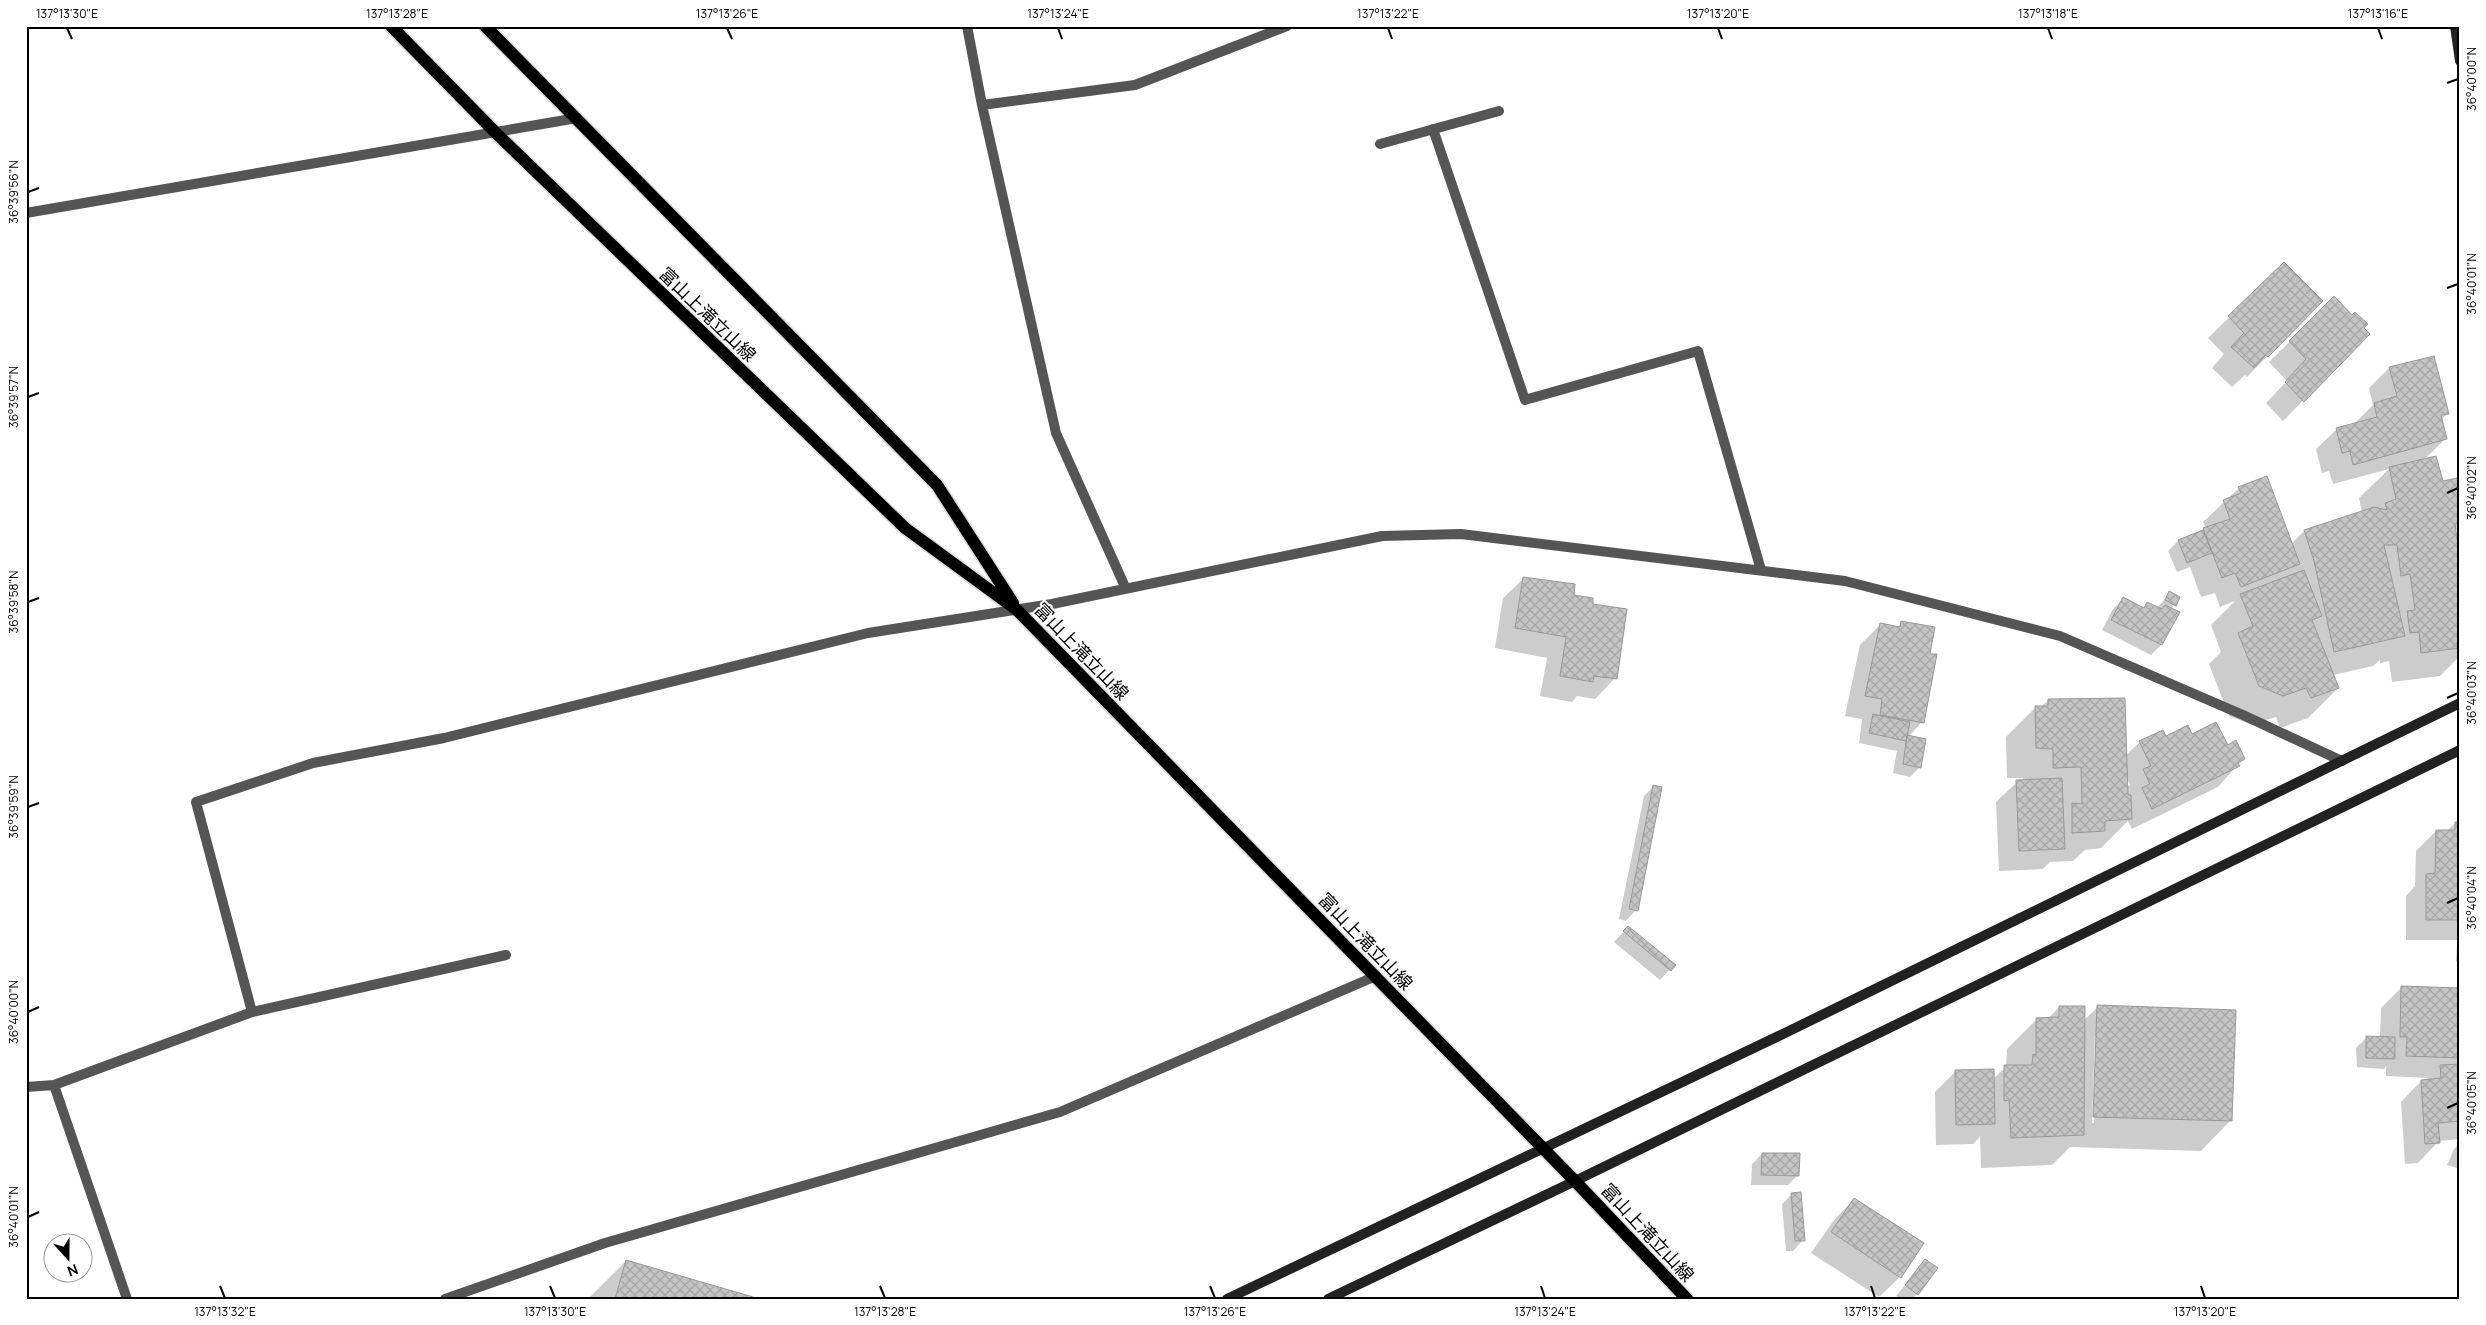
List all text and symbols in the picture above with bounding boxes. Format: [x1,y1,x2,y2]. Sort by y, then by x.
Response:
text: 137°13'30"E [36,5,98,22]
text: 137°13'28"E [366,5,428,22]
text: 137°13'26"E [696,5,758,22]
text: 137°13'24"E [1027,5,1089,22]
text: 137°13'22"E [1357,5,1419,22]
text: 137°13'20"E [1687,5,1749,22]
text: 137°13'18"E [2018,5,2078,22]
text: 137°13'16"E [2348,5,2408,22]
text: 36°40'00"N [2463,47,2480,111]
text: 36°39'56"N [5,160,22,224]
text: 36°40'01"N [2463,253,2480,315]
street label: 富山上滝立山線 [654,262,762,366]
text: 36°39'57"N [5,366,22,428]
text: 36°40'02"N [2463,456,2480,520]
text: 36°39'58"N [5,571,22,633]
street label: 富山上滝立山線 [1030,597,1134,705]
text: 36°40'03"N [2463,661,2480,725]
text: 36°39'59"N [5,775,22,839]
text: 36°40'04"N [2463,866,2480,930]
street label: 富山上滝立山線 [1314,887,1418,995]
text: 36°40'00"N [5,980,22,1044]
text: 36°40'05"N [2463,1071,2480,1135]
street label: 富山上滝立山線 [1596,1178,1700,1286]
text: 36°40'01"N [5,1186,22,1248]
north arrow [42,1232,92,1282]
text: N [65,1260,81,1281]
text: 137°13'32"E [194,1303,256,1320]
text: 137°13'30"E [524,1303,586,1320]
text: 137°13'28"E [854,1303,916,1320]
text: 137°13'26"E [1184,1303,1246,1320]
text: 137°13'24"E [1514,1303,1576,1320]
text: 137°13'22"E [1844,1303,1906,1320]
text: 137°13'20"E [2174,1303,2236,1320]

